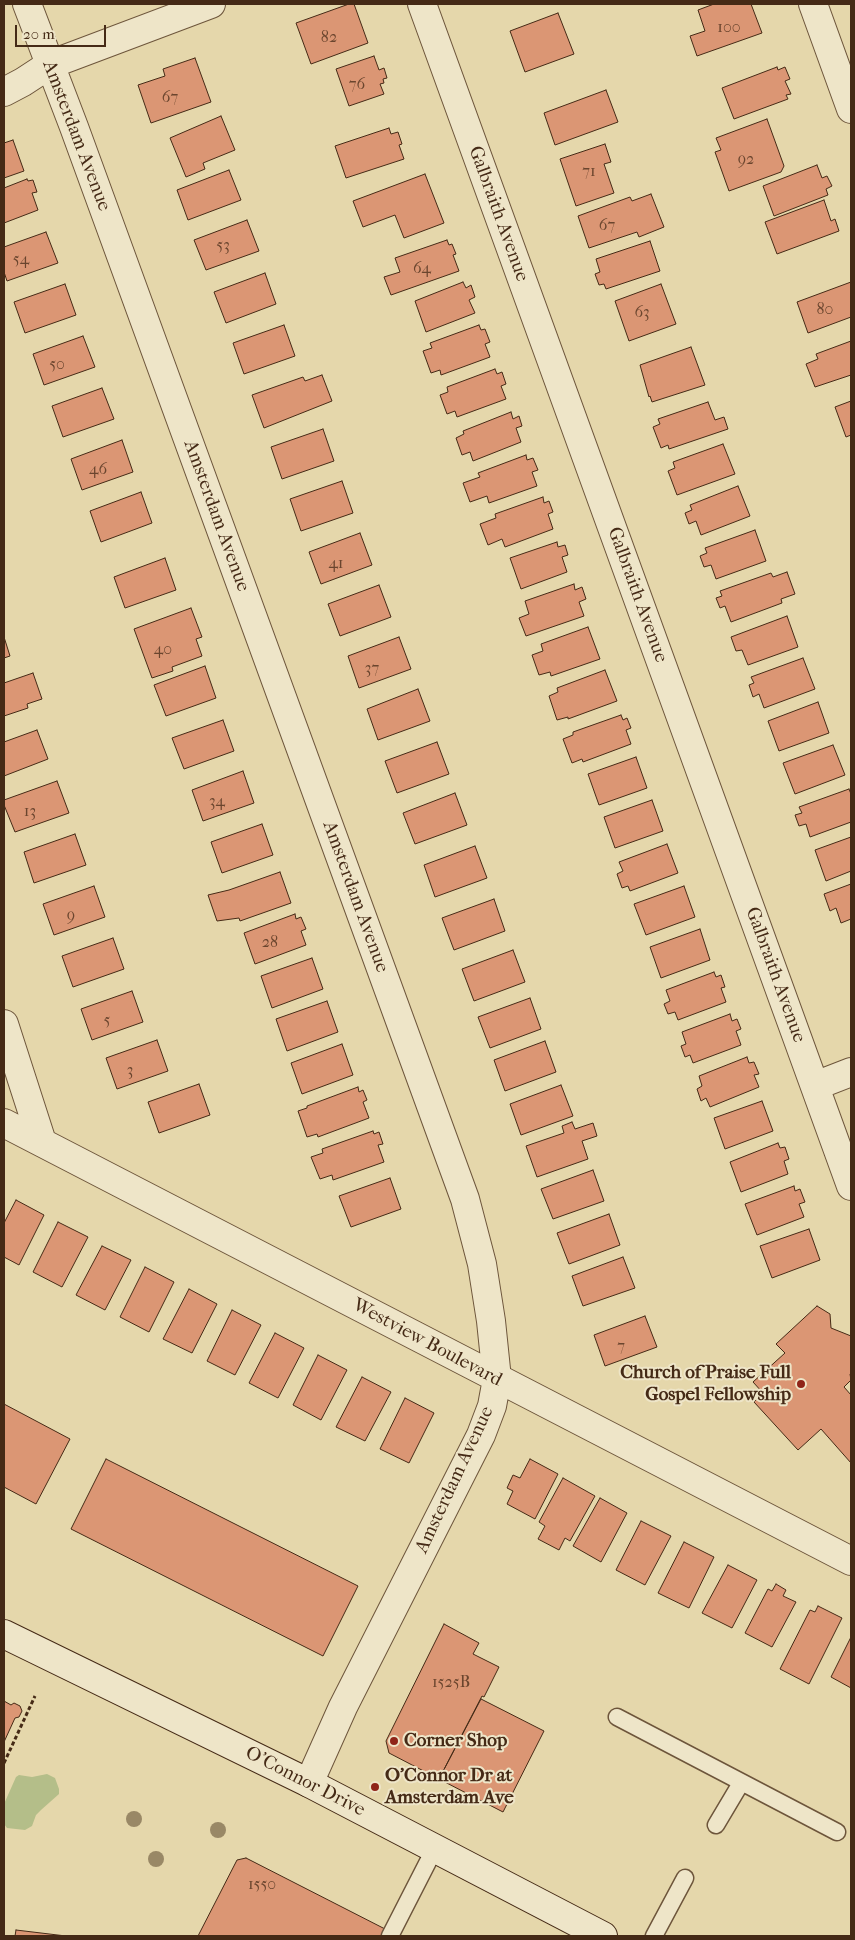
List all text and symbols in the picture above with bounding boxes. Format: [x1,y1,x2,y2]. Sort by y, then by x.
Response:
scale bar [18,15,109,47]
house number: 100 [717,18,741,38]
text: 20 m [23,25,55,43]
house number: 82 [321,28,337,48]
street label: Amsterdam Avenue [37,57,115,215]
house number: 76 [349,75,365,95]
house number: 67 [162,88,178,108]
street label: Galbraith Avenue [463,143,533,285]
house number: 92 [738,150,754,170]
house number: 71 [582,162,596,182]
house number: 67 [599,216,615,236]
house number: 53 [216,236,230,256]
house number: 54 [13,250,29,270]
house number: 64 [413,259,431,279]
house number: 80 [817,300,833,320]
house number: 63 [634,303,650,323]
house number: 50 [49,355,65,375]
street label: Amsterdam Avenue [178,437,254,595]
house number: 46 [89,460,107,480]
street label: Galbraith Avenue [602,524,672,666]
house number: 41 [328,554,344,574]
house number: 40 [154,640,172,660]
house number: 37 [365,659,379,679]
house number: 34 [209,792,225,812]
house number: 13 [24,802,36,822]
street label: Amsterdam Avenue [317,818,393,976]
street label: Galbraith Avenue [740,904,810,1046]
house number: 9 [67,906,75,926]
house number: 28 [262,933,278,953]
house number: 5 [104,1011,110,1031]
house number: 3 [127,1061,133,1081]
street label: Westview Boulevard [348,1294,506,1392]
house number: 7 [617,1337,625,1357]
place label: Church of Praise Full Gospel Fellowship [620,1362,791,1406]
marker: Church of Praise Full Gospel Fellowship [795,1378,807,1390]
street label: Amsterdam Avenue [411,1403,499,1557]
house number: 1525B [432,1673,470,1693]
place label: Corner Shop [404,1730,507,1752]
marker: Corner Shop [388,1735,400,1747]
street label: O'Connor Drive [241,1742,369,1822]
place label: O'Connor Dr at Amsterdam Ave [385,1765,514,1809]
marker: O'Connor Dr at Amsterdam Ave [369,1781,381,1793]
house number: 1550 [248,1875,276,1895]

